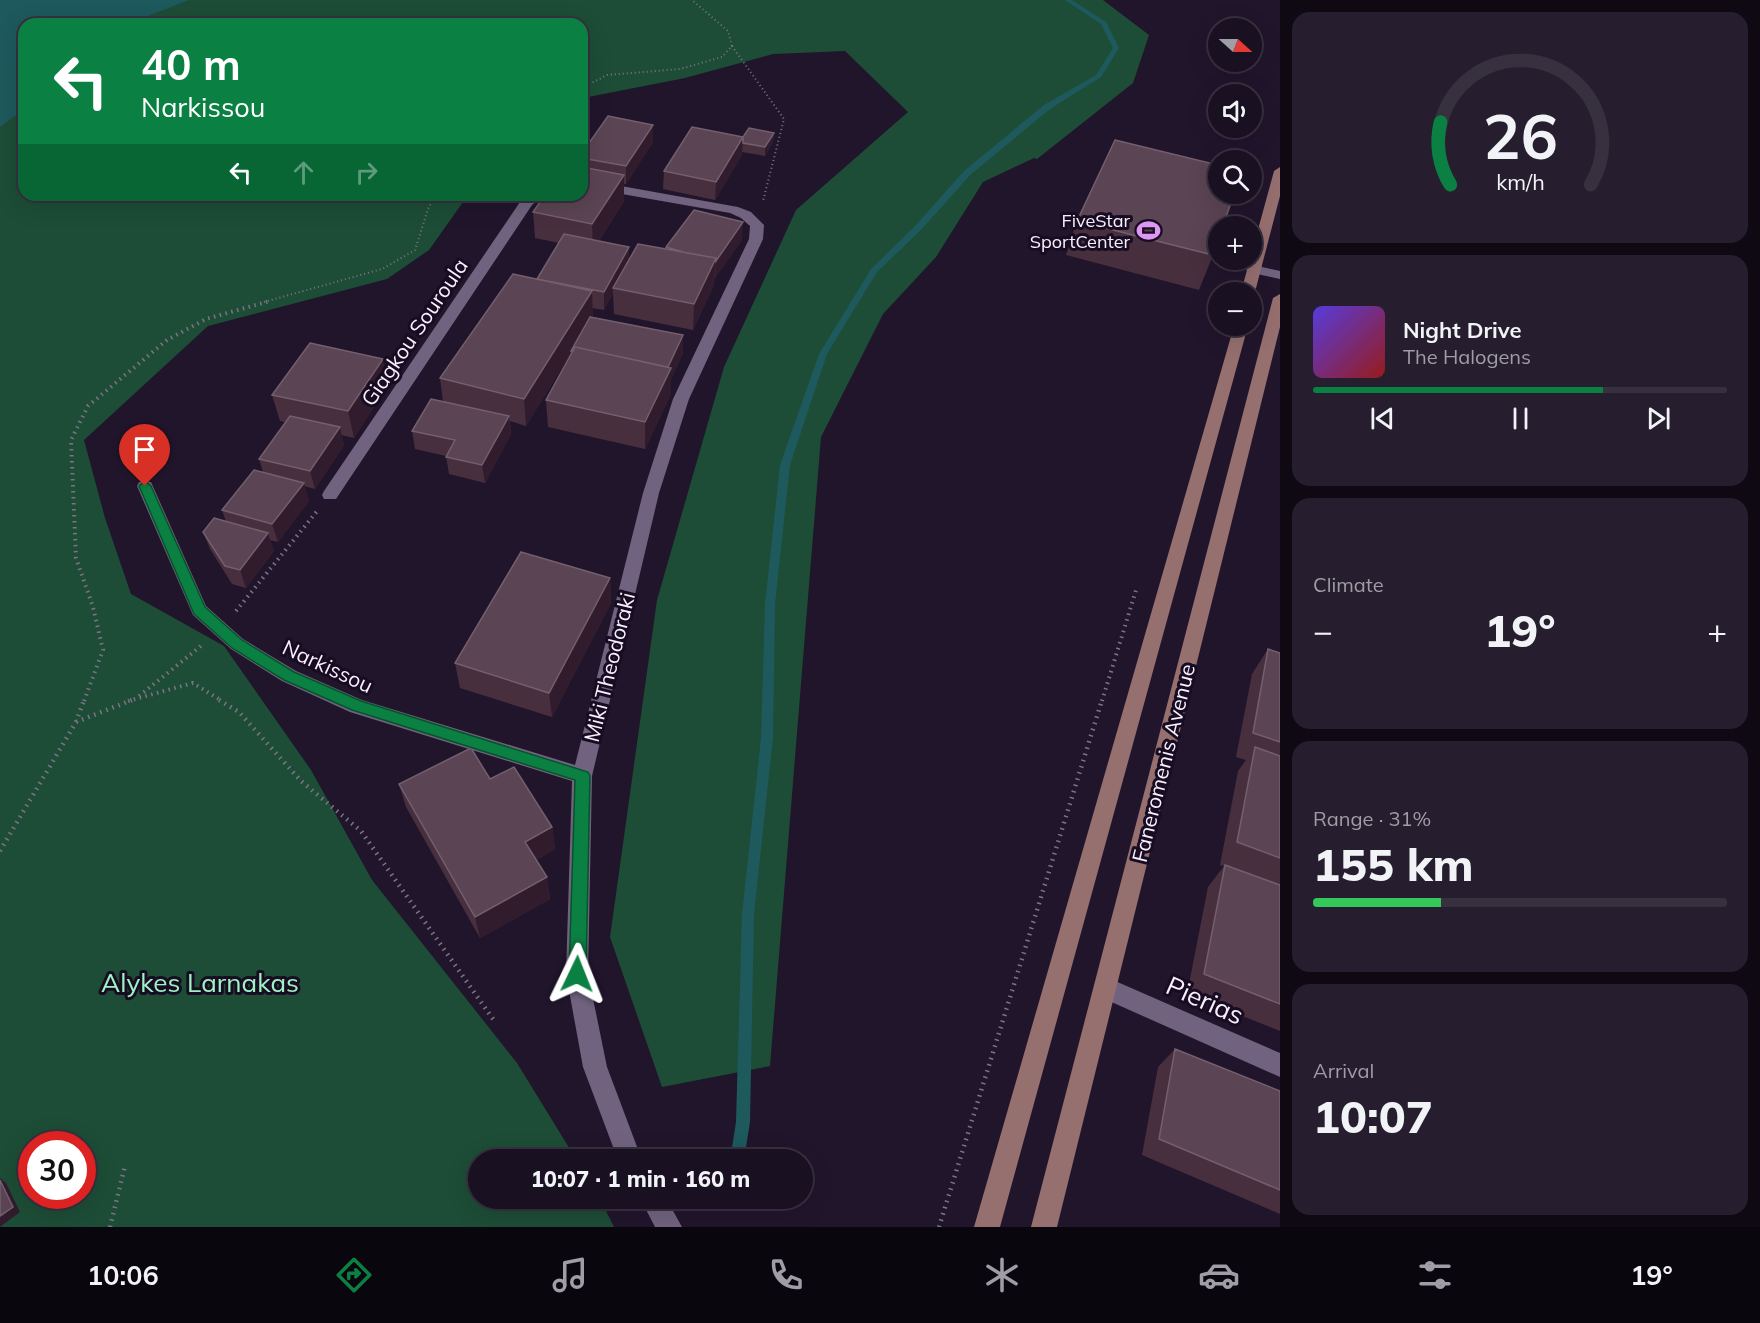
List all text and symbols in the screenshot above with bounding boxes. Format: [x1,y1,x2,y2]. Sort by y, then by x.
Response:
north arrow [1208,18,1262,72]
map controls [1208,18,1262,336]
text: 40 m [141,38,241,91]
icon: left [42,42,120,120]
button: sound [1208,84,1262,138]
text: Narkissou [141,90,265,124]
text: 26 [1483,96,1557,175]
button: search [1208,150,1262,204]
icon: left [224,156,257,189]
icon: ahead [287,156,320,189]
icon: right [350,156,383,189]
text: km/h [1496,168,1544,195]
place label: FiveStar SportCenter [1030,209,1130,253]
button: + [1208,216,1262,270]
sports icon: FiveStar SportCenter [1135,217,1161,243]
street label: Giagkou Souroula [355,253,473,411]
button: − [1208,282,1262,336]
text: Night Drive [1403,316,1522,344]
text: The Halogens [1403,344,1531,369]
icon: previous [1366,402,1399,435]
icon: pause [1504,402,1537,435]
icon: next [1642,402,1675,435]
pin [119,424,170,486]
icon: arrive [128,433,161,466]
text: Climate [1313,572,1384,597]
street label: Miki Theodoraki [578,590,640,744]
text: 19° [1484,602,1556,658]
text: − [1313,610,1333,651]
text: + [1707,610,1727,651]
street label: Narkissou [279,634,377,698]
street label: Faneromenis Avenue [1126,661,1200,865]
text: Range · 31% [1313,806,1431,831]
text: 155 km [1313,836,1474,892]
position arrow [545,942,609,1006]
park label: Alykes Larnakas [101,966,299,999]
street label: Pierias [1161,968,1249,1032]
text: Arrival [1313,1058,1374,1083]
text: 10:07 [1313,1088,1433,1144]
speed limit sign: 30 [18,1131,96,1209]
text: 10:07 · 1 min · 160 m [531,1165,750,1193]
icon: directions [333,1254,375,1296]
icon: music [549,1254,591,1296]
icon: phone [765,1254,807,1296]
icon: climate [981,1254,1023,1296]
icon: car [1198,1254,1240,1296]
icon: filters [1414,1254,1456,1296]
text: 10:06 [87,1258,159,1292]
text: 19° [1630,1258,1673,1292]

